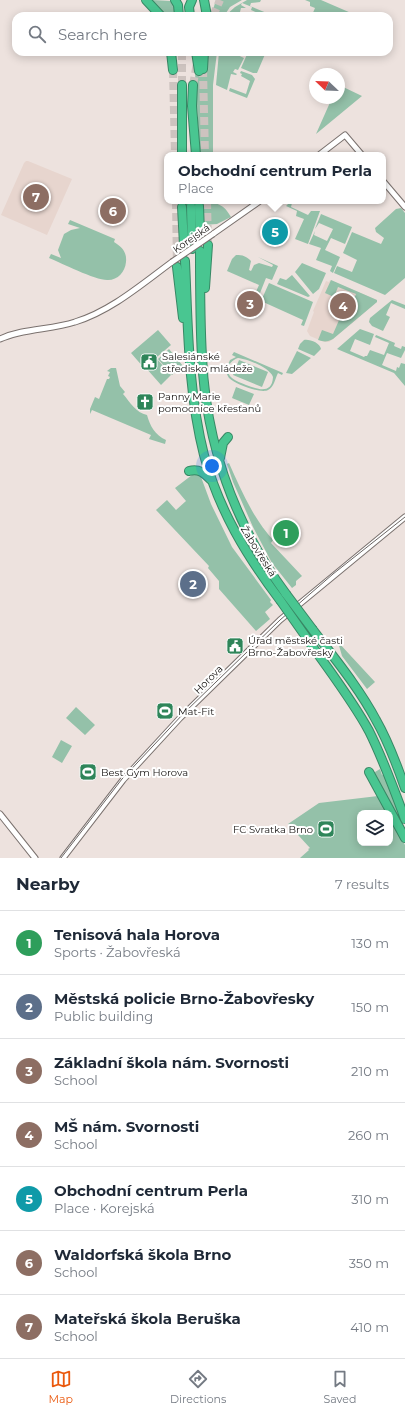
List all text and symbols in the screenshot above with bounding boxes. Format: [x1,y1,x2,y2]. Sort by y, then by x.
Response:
search box [12,12,393,56]
icon: search [26,23,48,45]
text: Search here [58,25,147,44]
north arrow [309,68,345,104]
popup [164,152,386,204]
text: Obchodní centrum Perla [178,161,372,180]
text: Place [178,180,214,196]
pin: 7 [23,182,49,212]
pin: 6 [100,196,126,226]
pin: 5 [262,217,288,247]
street label: Korejská [170,221,212,256]
pin: 3 [237,289,263,319]
pin: 4 [330,291,356,321]
place label: Salesiánské středisko mládeže [162,350,253,375]
public building icon: Salesiánské středisko mládeže [139,352,159,372]
place label: Panny Marie pomocnice křesťanů [158,390,261,415]
church icon: Panny Marie pomocnice křesťanů [135,392,155,412]
your location [202,456,222,476]
pin: 1 [273,518,299,548]
street label: Žabovřeská [238,524,279,579]
pin: 2 [180,569,206,599]
place label: Úřad městské časti Brno-Žabovřesky [248,634,343,659]
public building icon: Úřad městské časti Brno-Žabovřesky [225,636,245,656]
street label: Horova [191,662,226,697]
sports icon: Mat-Fit [155,701,175,721]
place label: Mat-Fit [178,705,214,718]
sports icon: Best Gym Horova [78,762,98,782]
place label: Best Gym Horova [101,766,188,779]
map controls [357,810,393,846]
button: layers [357,810,393,846]
sports icon: FC Svratka Brno [316,819,336,839]
place label: FC Svratka Brno [233,823,313,836]
text: Nearby [16,874,80,894]
text: 7 results [335,876,389,892]
text: Tenisová hala Horova [54,925,220,944]
text: 1 [26,935,32,951]
text: 130 m [351,935,389,951]
text: Sports · Žabovřeská [54,944,181,960]
text: Městská policie Brno-Žabovřesky [54,989,314,1008]
text: 2 [25,999,33,1015]
text: 150 m [351,999,389,1015]
text: Public building [54,1008,153,1024]
text: Základní škola nám. Svornosti [54,1053,289,1072]
text: 3 [25,1063,33,1079]
text: 210 m [351,1063,389,1079]
text: School [54,1072,98,1088]
text: MŠ nám. Svornosti [54,1117,199,1136]
text: 4 [25,1127,33,1143]
text: 260 m [348,1127,389,1143]
text: School [54,1136,98,1152]
text: Obchodní centrum Perla [54,1181,248,1200]
text: 5 [25,1191,33,1207]
text: 310 m [351,1191,389,1207]
text: Place · Korejská [54,1200,155,1216]
text: Waldorfská škola Brno [54,1245,231,1264]
text: 6 [25,1255,33,1271]
text: 350 m [349,1255,389,1271]
text: School [54,1264,98,1280]
text: Mateřská škola Beruška [54,1309,241,1328]
text: 7 [25,1319,33,1335]
text: 410 m [350,1319,389,1335]
text: School [54,1328,98,1344]
tab: Map [49,1368,73,1406]
tab: Directions [170,1368,226,1406]
tab: Saved [323,1368,356,1406]

